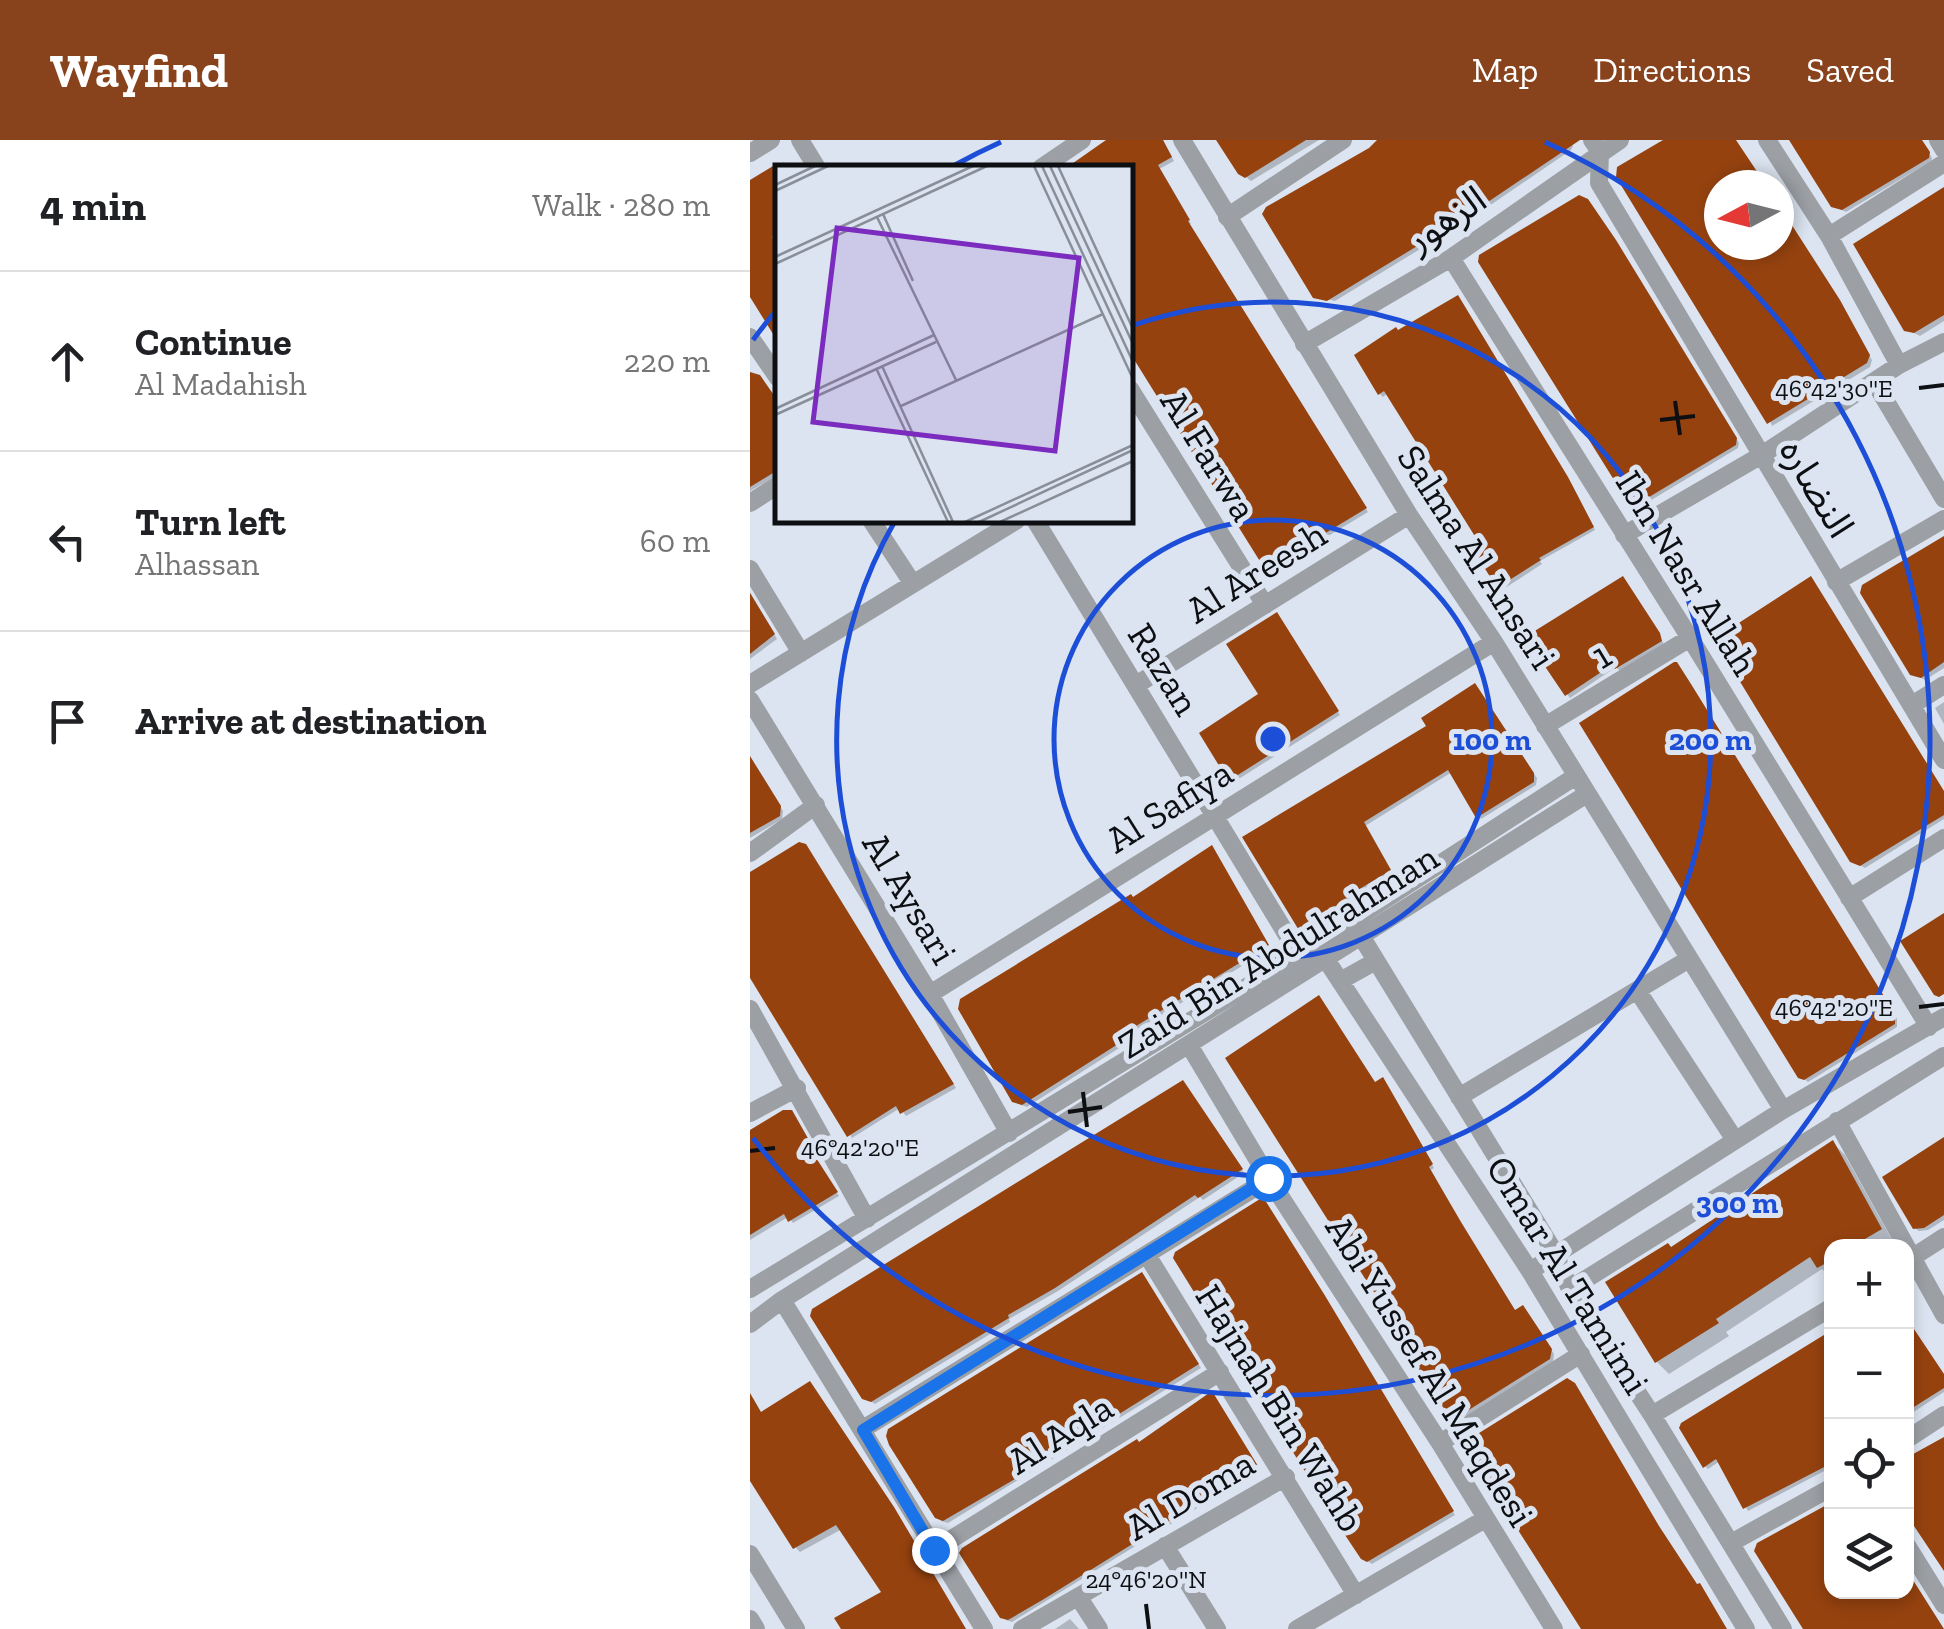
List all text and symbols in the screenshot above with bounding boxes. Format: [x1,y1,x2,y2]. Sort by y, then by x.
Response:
text: Wayfind [50,42,228,99]
text: Map [1472,49,1538,91]
text: Directions [1593,49,1751,91]
text: Saved [1806,49,1894,91]
inset map [775,165,1132,522]
north arrow [1704,170,1794,260]
street label: الزهور [1397,176,1495,263]
text: 4 min [40,180,146,231]
text: Walk · 280 m [532,186,710,224]
text: Continue [135,319,292,365]
icon: ahead [40,334,95,389]
text: 220 m [624,342,710,380]
text: Al Madahish [135,365,307,403]
text: 46°42'30"E [1775,373,1893,403]
street label: Al Farwa [1151,381,1267,529]
street label: النضاره [1770,430,1864,546]
street label: Salma Al Ansari [1388,436,1566,678]
street label: Ibn Nasr Allah [1606,462,1768,684]
text: Turn left [135,499,286,545]
street label: Al Areesh [1177,511,1335,633]
icon: left [40,514,95,569]
text: 60 m [640,522,710,560]
text: Alhassan [135,545,259,583]
street label: Razan [1118,615,1210,724]
street label: 1 [1583,632,1619,678]
icon: arrive [40,694,95,749]
text: Arrive at destination [135,698,486,744]
centre of rings [1255,721,1291,757]
text: 100 m [1453,722,1531,758]
text: 200 m [1669,722,1751,758]
street label: Al Safiya [1097,749,1241,863]
street label: Al Aysari [853,824,967,972]
street label: Zaid Bin Abdulrahman [1109,834,1447,1068]
text: 46°42'20"E [1775,992,1893,1022]
text: 46°42'20"E [801,1132,919,1162]
street label: Omar Al Tamimi [1476,1147,1660,1403]
route start [1246,1156,1292,1202]
text: 300 m [1696,1185,1778,1221]
street label: Abi Yussef Al Maqdesi [1316,1207,1544,1535]
map controls [1824,1239,1914,1599]
button: + [1824,1239,1914,1329]
street label: Hajnah Bin Wahb [1186,1276,1374,1540]
button: − [1824,1329,1914,1419]
street label: Al Aqla [999,1384,1121,1484]
button: locate [1824,1419,1914,1509]
street label: Al Doma [1118,1440,1262,1550]
button: layers [1824,1509,1914,1599]
route end [912,1528,958,1574]
text: 24°46'20"N [1085,1564,1207,1594]

